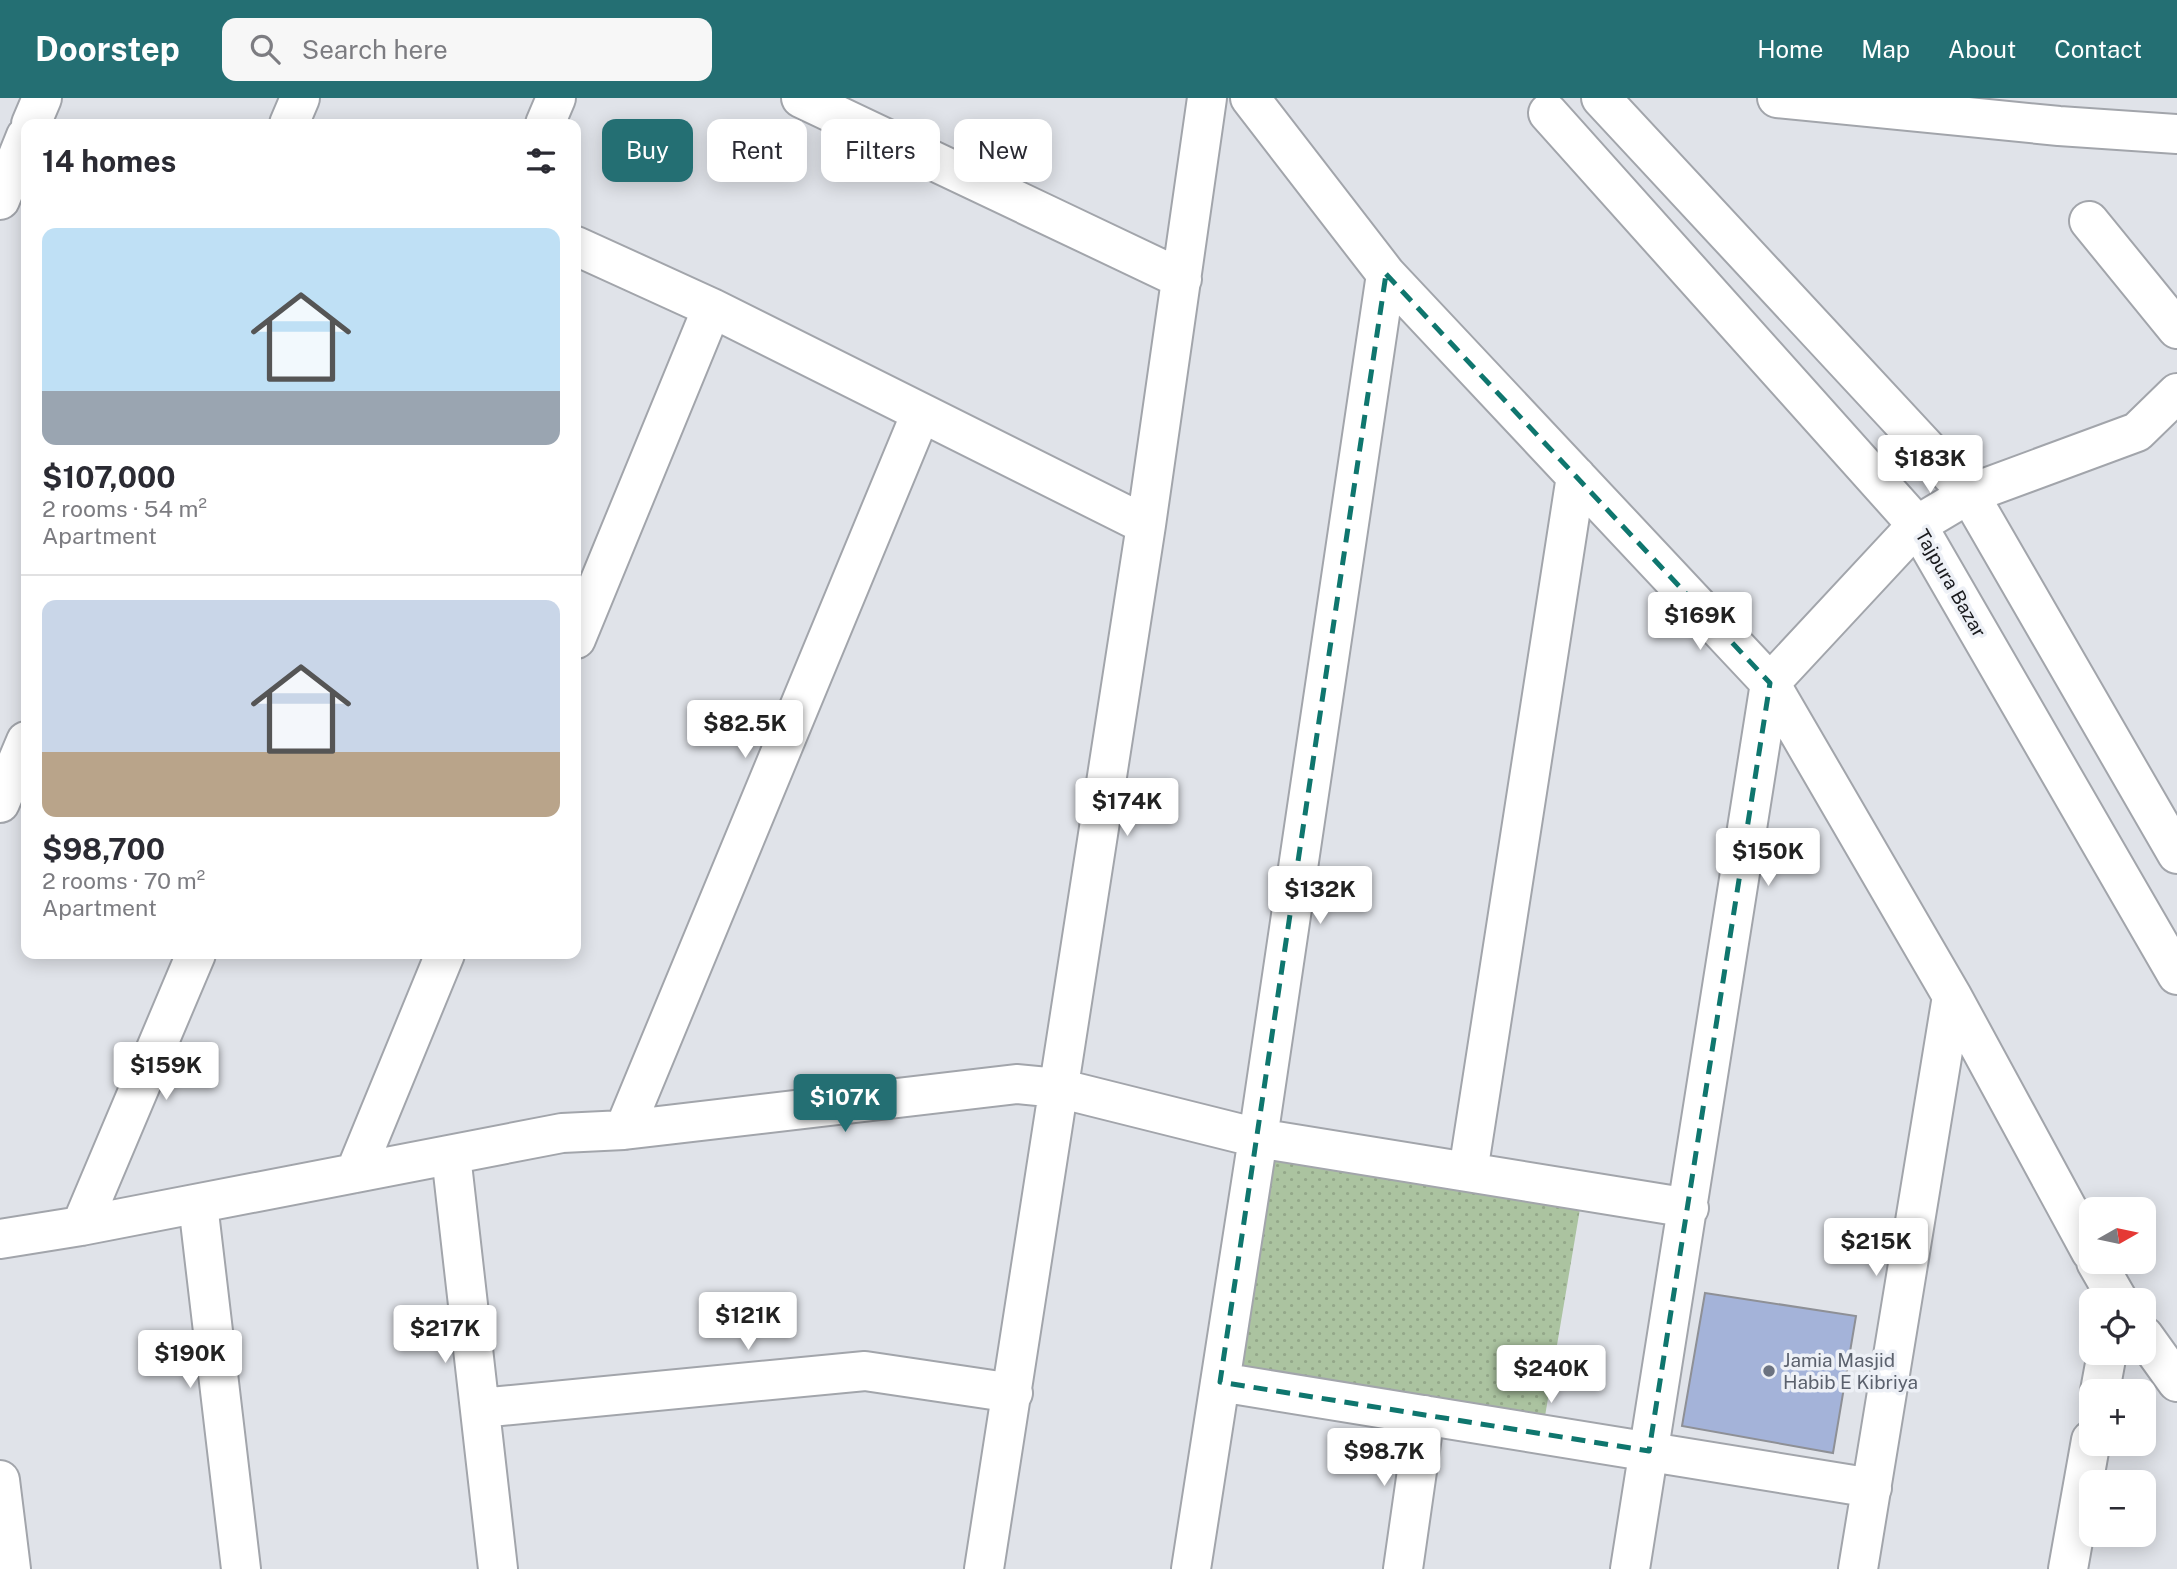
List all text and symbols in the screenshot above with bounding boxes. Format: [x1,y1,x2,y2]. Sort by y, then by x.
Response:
search box [222,18,712,81]
text: Doorstep [35,30,180,68]
icon: search [246,30,284,68]
text: Search here [302,34,448,65]
text: Home [1757,35,1823,63]
text: Map [1861,35,1910,63]
text: About [1948,35,2016,63]
text: Contact [2054,35,2142,63]
chip: Buy [602,119,693,182]
chip: Rent [707,119,807,182]
chip: Filters [821,119,940,182]
chip: New [954,119,1052,182]
icon: filters [522,142,560,180]
text: 14 homes [42,143,176,179]
icon: home [238,274,364,400]
pin: $183K [1881,436,1979,495]
text: $183K [1894,444,1966,471]
text: $107,000 [42,459,176,495]
text: 2 rooms · 54 m² [42,495,207,522]
text: Apartment [42,522,157,549]
street label: Tajpura Bazar [1911,525,1991,641]
pin: $169K [1651,592,1749,652]
text: $169K [1664,601,1736,628]
icon: home [238,646,364,772]
pin: $82.5K [688,700,802,760]
text: $82.5K [703,709,787,736]
pin: $174K [1078,778,1176,838]
text: $174K [1091,787,1163,814]
pin: $150K [1719,828,1817,888]
text: $98,700 [42,831,165,867]
text: $150K [1732,837,1804,864]
pin: $132K [1271,866,1369,926]
text: 2 rooms · 70 m² [42,867,205,894]
text: $132K [1284,875,1356,902]
text: Apartment [42,894,157,921]
pin: $159K [117,1042,215,1102]
text: $159K [130,1051,202,1078]
pin: $107K [796,1074,894,1134]
text: $107K [810,1083,880,1110]
north arrow [2079,1197,2156,1274]
map controls [2079,1197,2156,1547]
pin: $215K [1827,1218,1925,1278]
text: $215K [1840,1227,1912,1254]
button: locate [2079,1288,2156,1365]
pin: $121K [699,1292,797,1352]
text: $121K [715,1301,781,1328]
pin: $217K [396,1306,494,1365]
text: $217K [410,1314,481,1341]
pin: $190K [141,1330,239,1390]
text: $190K [154,1339,226,1366]
pin: $240K [1502,1346,1600,1405]
place label: Jamia Masjid Habib E Kibriya [1783,1349,1918,1393]
text: $240K [1513,1354,1589,1381]
marker: Jamia Masjid Habib E Kibriya [1761,1363,1777,1379]
button: + [2079,1379,2156,1456]
pin: $98.7K [1327,1428,1441,1488]
text: $98.7K [1343,1437,1425,1464]
button: − [2079,1470,2156,1547]

